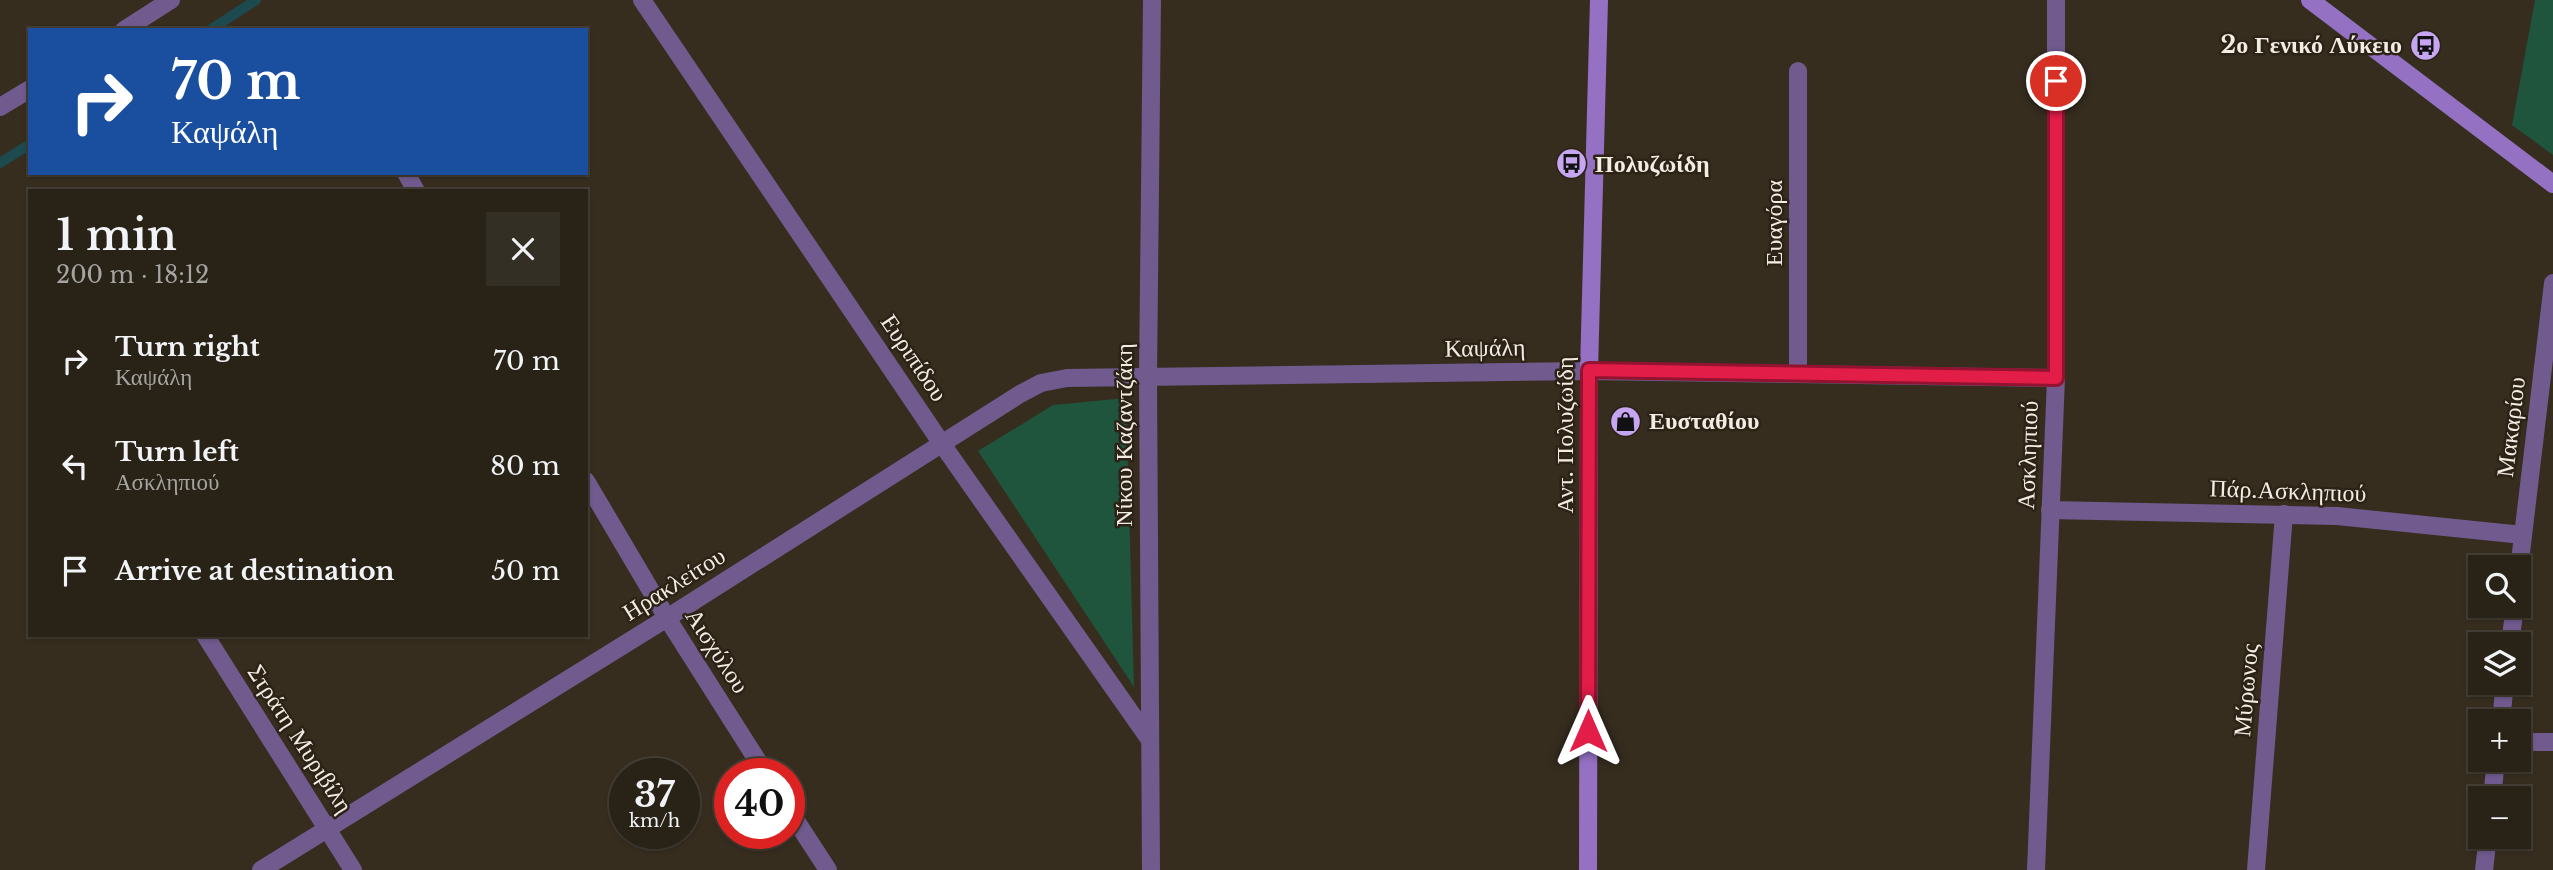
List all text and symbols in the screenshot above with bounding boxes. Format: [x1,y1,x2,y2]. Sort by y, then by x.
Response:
bus stop icon: 2ο Γενικό Λύκειο [2408,28,2442,62]
place label: 2ο Γενικό Λύκειο [2221,30,2402,59]
text: 70 m [171,51,301,112]
pin [2026,51,2086,111]
icon: right [56,56,147,147]
icon: arrive [2037,62,2075,100]
text: Καψάλη [171,112,278,152]
bus stop icon: Πολυζωίδη [1555,147,1589,181]
place label: Πολυζωίδη [1595,149,1710,178]
street label: Ευαγόρα [1759,179,1788,266]
text: 1 min [56,209,177,261]
button: close [486,212,560,286]
text: 200 m · 18:12 [56,261,209,289]
street label: Ευριπίδου [875,309,954,407]
text: Turn right [115,331,260,363]
street label: Καψάλη [1444,332,1526,363]
icon: right [56,342,94,380]
street label: Νίκου Καζαντζάκη [1109,343,1138,527]
text: 70 m [493,345,560,377]
street label: Αντ. Πολυζωίδη [1550,357,1579,513]
text: Καψάλη [115,363,192,391]
street label: Μακαρίου [2490,375,2531,479]
street label: Ασκληπιού [2011,400,2044,510]
shop icon: Ευσταθίου [1609,404,1643,438]
place label: Ευσταθίου [1649,406,1759,435]
text: Turn left [115,436,239,468]
icon: left [56,447,94,485]
text: 80 m [490,450,560,482]
text: Ασκληπιού [115,468,219,496]
street label: Πάρ.Ασκληπιού [2209,473,2367,508]
street label: Ηρακλείτου [617,541,730,627]
icon: arrive [56,552,94,590]
text: Arrive at destination [115,555,395,587]
text: 50 m [491,555,560,587]
map controls [2468,555,2531,849]
button: search [2468,555,2531,618]
street label: Αισχύλου [679,603,755,698]
button: layers [2468,632,2531,695]
street label: Μύρωνος [2227,642,2264,738]
street label: Στράτη Μυριβίλη [242,659,359,818]
position arrow [1551,694,1625,768]
button: + [2468,709,2531,772]
speed limit sign: 40 [714,758,805,849]
text: 37 [634,773,675,816]
button: − [2468,786,2531,849]
text: km/h [629,810,680,832]

